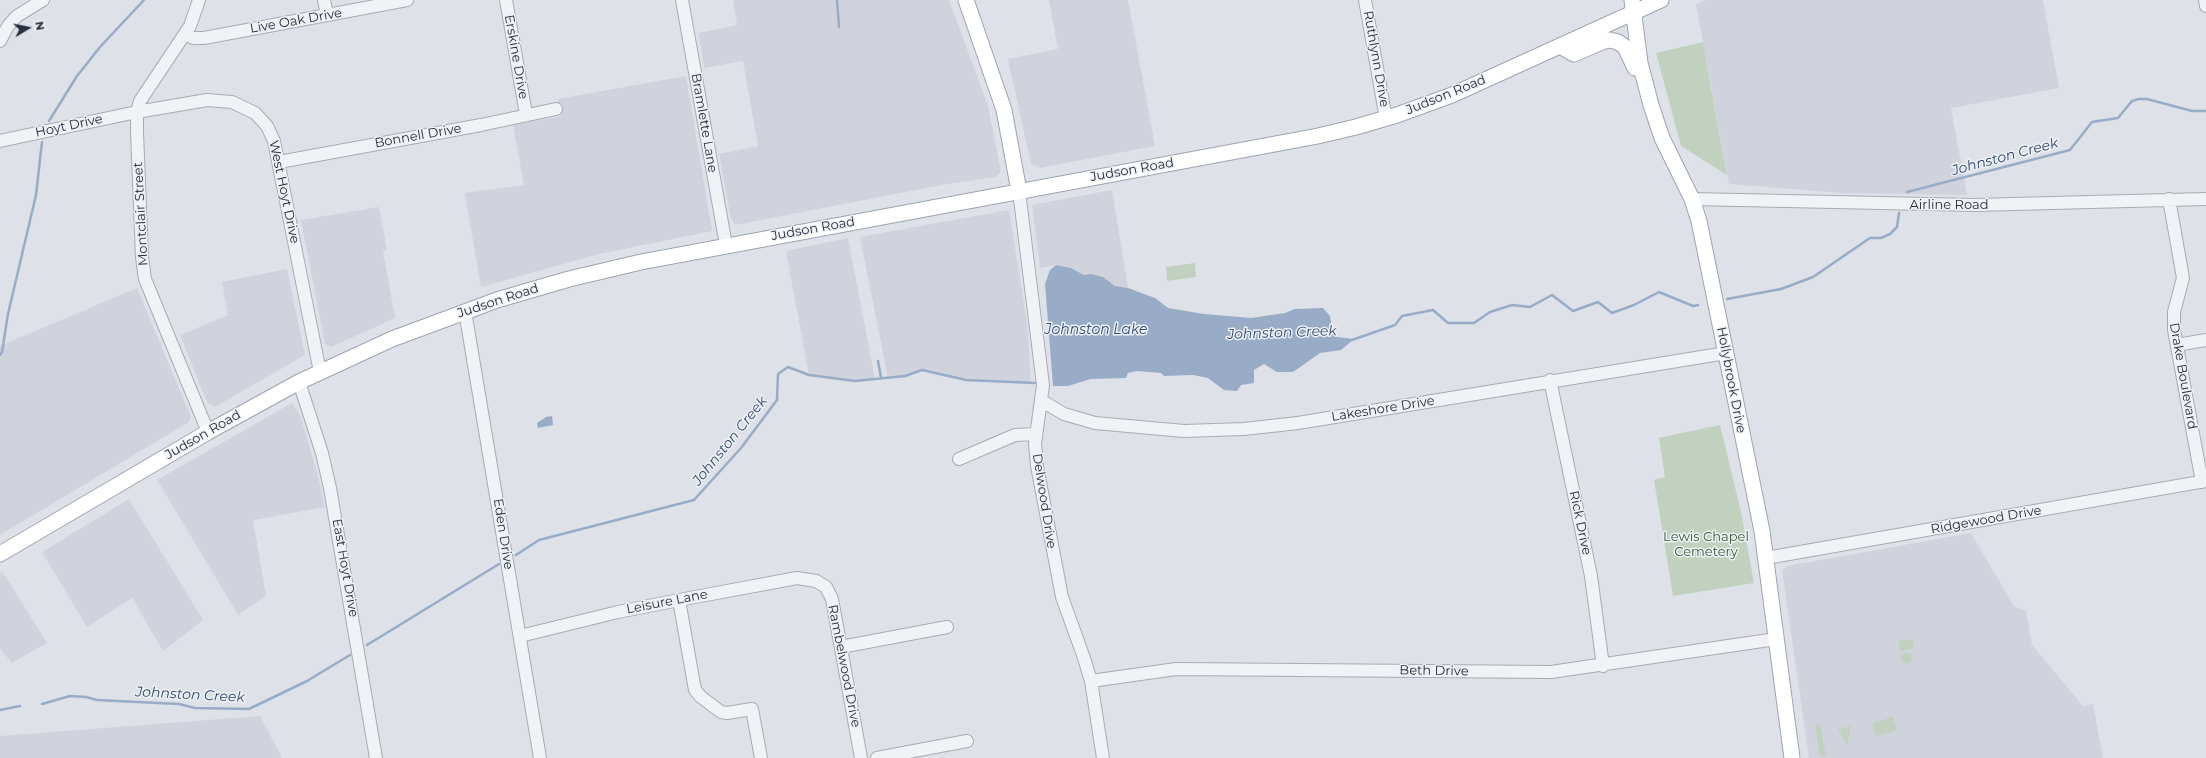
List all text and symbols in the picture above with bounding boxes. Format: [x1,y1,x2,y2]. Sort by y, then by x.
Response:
street label: Live Oak Drive [249,5,343,37]
north arrow [8,8,48,48]
street label: Ruthlynn Drive [1360,10,1392,108]
street label: Erskine Drive [501,13,531,101]
text: N [32,20,47,32]
street label: Bramlette Lane [688,72,720,174]
street label: Judson Road [1404,72,1488,118]
street label: Hoyt Drive [34,111,104,141]
street label: Bonnell Drive [373,121,463,151]
water label: Johnston Creek [1950,135,2060,179]
street label: West Hoyt Drive [265,139,303,245]
street label: Judson Road [1089,155,1175,185]
street label: Montclair Street [130,162,152,266]
street label: Airline Road [1910,197,1988,213]
street label: Judson Road [770,214,856,244]
street label: Judson Road [455,280,541,322]
street label: Drake Boulevard [2166,321,2200,431]
water label: Johnston Lake [1045,322,1147,338]
water label: Johnston Creek [1227,323,1337,343]
street label: Hollybrook Drive [1713,325,1749,435]
water label: Johnston Creek [689,393,771,489]
street label: Lakeshore Drive [1330,393,1436,425]
street label: Judson Road [162,407,244,463]
street label: Delwood Drive [1029,452,1059,550]
street label: Rick Drive [1566,489,1594,557]
street label: Eden Drive [490,497,516,571]
street label: Ridgewood Drive [1929,503,2043,537]
street label: East Hoyt Drive [329,518,361,618]
park label: Lewis Chapel Cemetery [1663,529,1749,560]
street label: Leisure Lane [625,586,709,618]
street label: Rambelwood Drive [824,603,864,729]
street label: Beth Drive [1399,663,1469,679]
water label: Johnston Creek [135,684,245,706]

